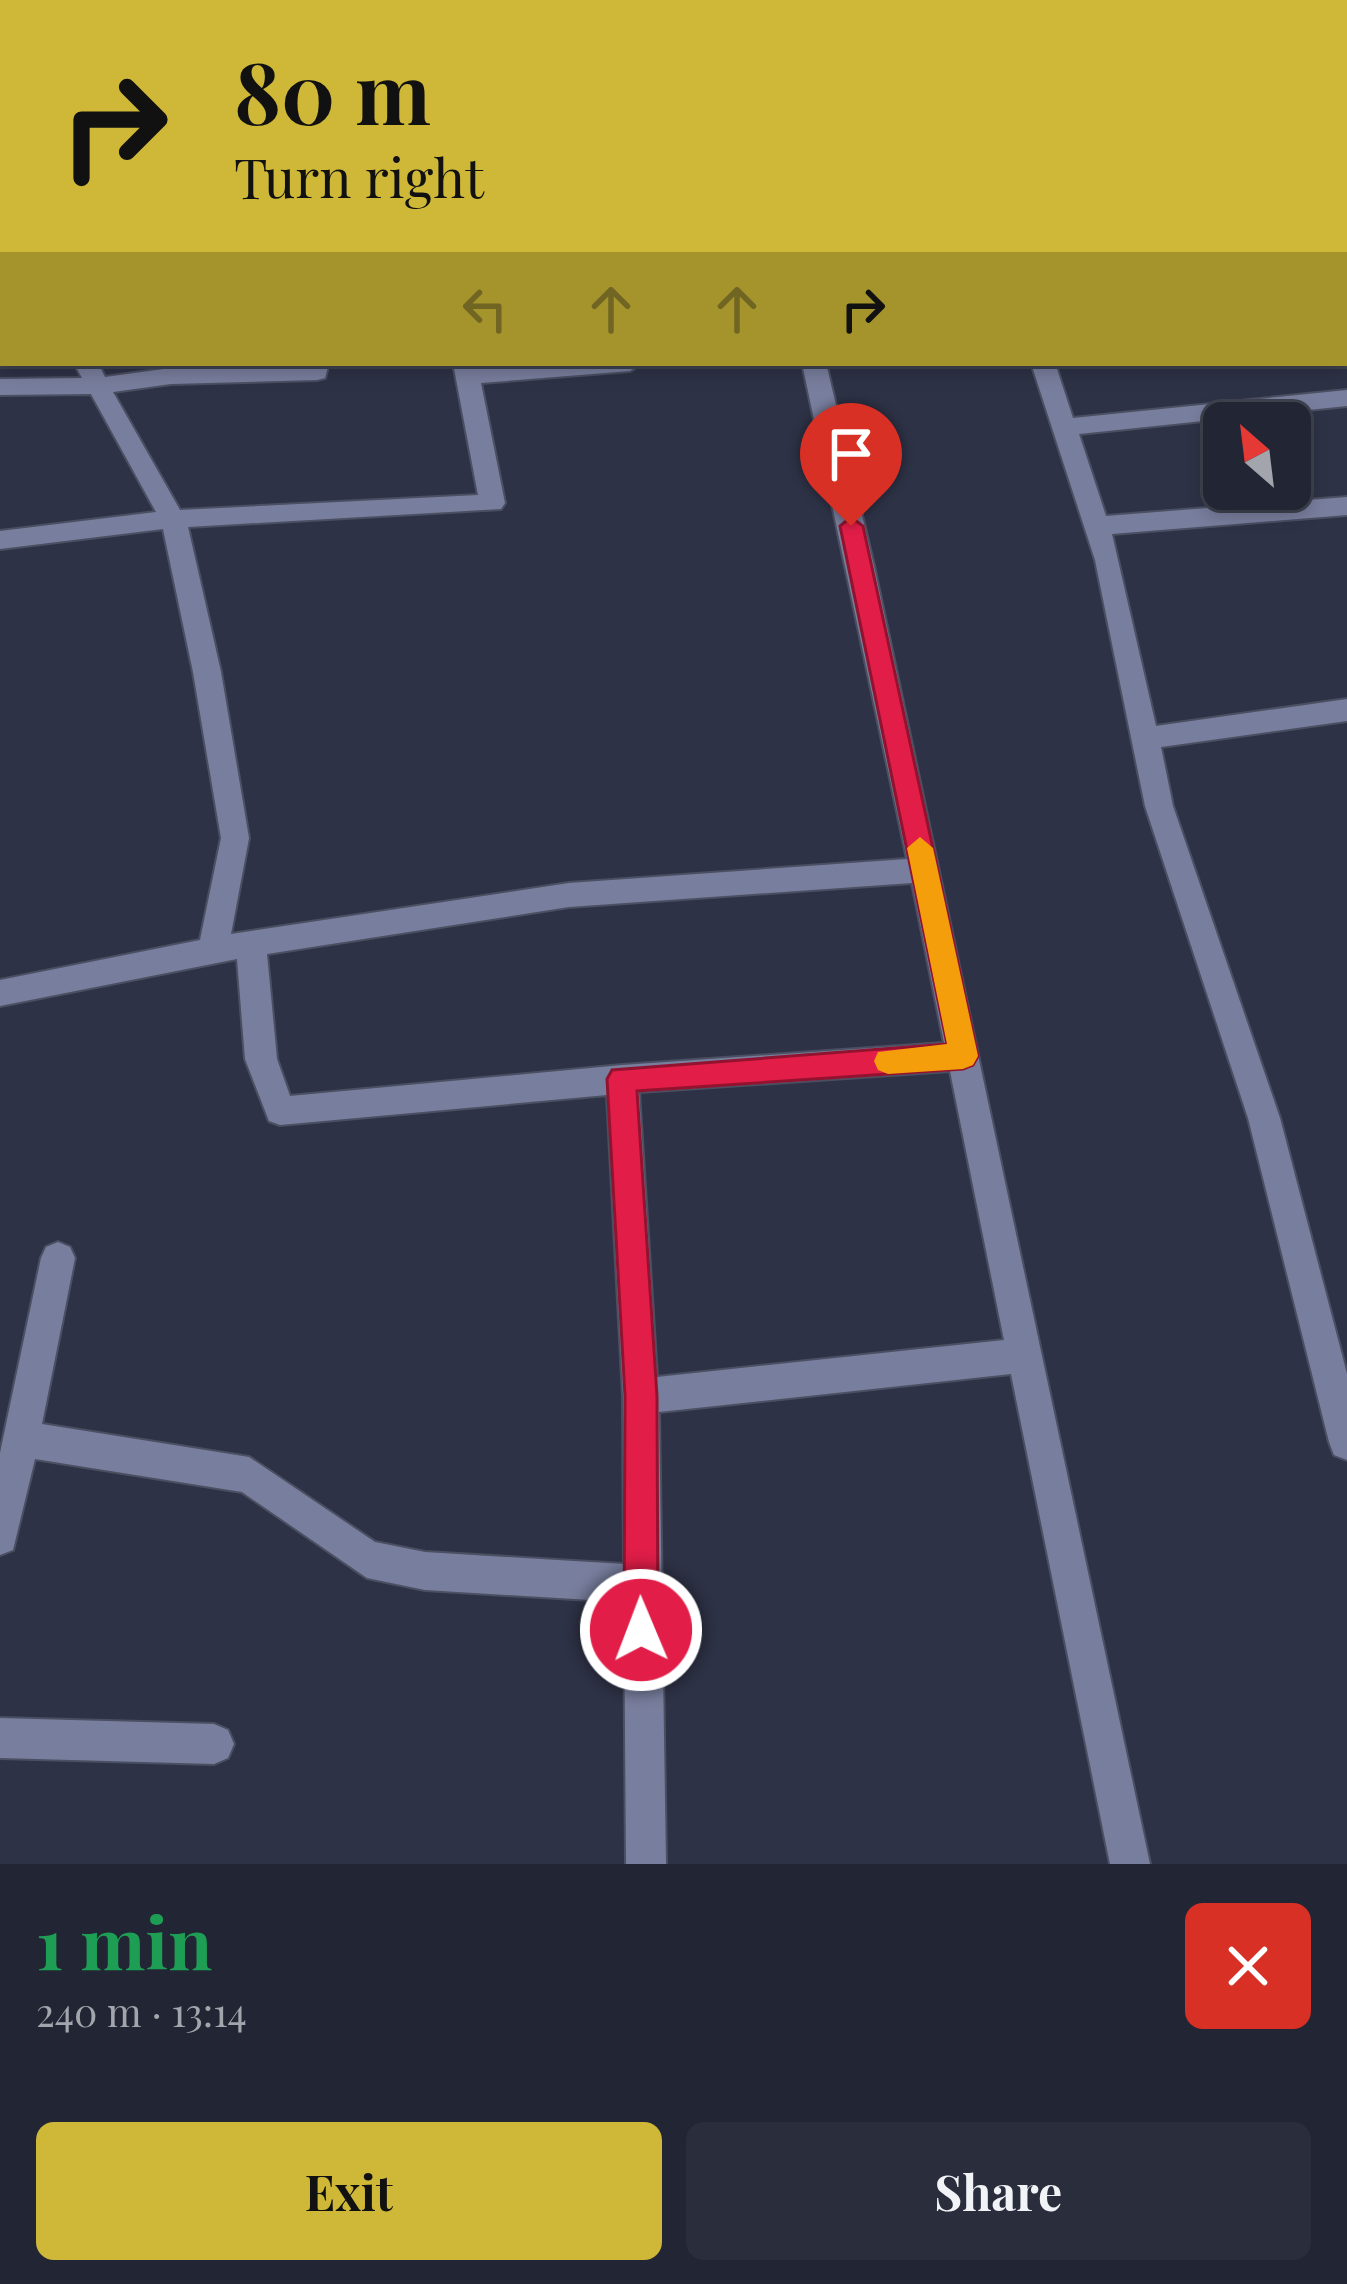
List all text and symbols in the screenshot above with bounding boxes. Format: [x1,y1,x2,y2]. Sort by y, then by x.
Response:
text: 80 m [234,34,431,146]
icon: right [36,48,192,204]
text: Turn right [234,141,484,213]
icon: left [452,276,518,342]
icon: ahead [578,276,644,342]
icon: ahead [704,276,770,342]
icon: right [830,276,896,342]
north arrow [1203,402,1311,510]
map controls [1203,402,1311,510]
pin [800,403,902,526]
icon: arrive [818,421,884,487]
position arrow [578,1567,704,1693]
text: 1 min [36,1892,212,1988]
button: close [1185,1903,1311,2029]
text: 240 m · 13:14 [36,1985,247,2037]
button: Exit [36,2122,662,2260]
button: Share [686,2122,1311,2260]

